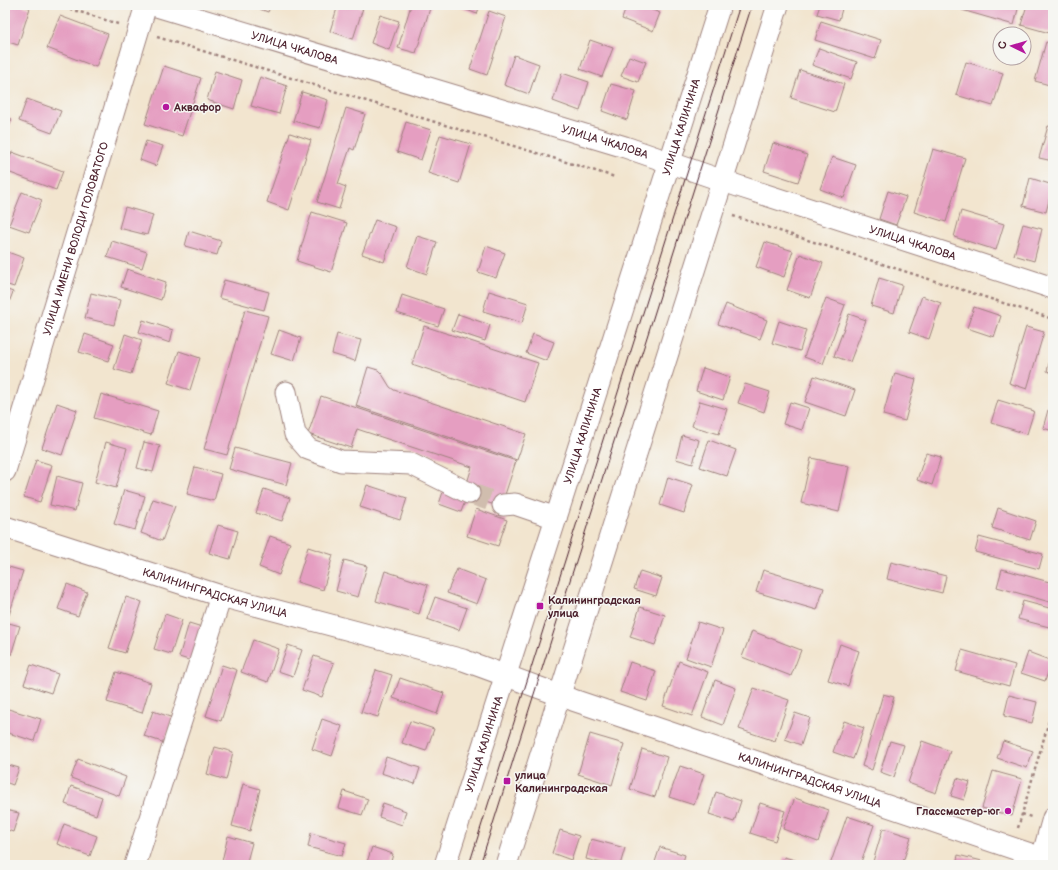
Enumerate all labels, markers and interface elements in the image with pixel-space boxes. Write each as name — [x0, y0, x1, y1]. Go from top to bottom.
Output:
north arrow — [992, 26, 1032, 66]
street label: УЛИЦА ЧКАЛОВА — [250, 28, 340, 67]
text: С — [996, 40, 1009, 50]
street label: УЛИЦА КАЛИНИНА — [660, 77, 703, 177]
place label: Аквафор — [173, 101, 222, 114]
marker: Аквафор — [161, 102, 171, 112]
street label: УЛИЦА ЧКАЛОВА — [560, 122, 650, 161]
street label: УЛИЦА ИМЕНИ ВОЛОДИ ГОЛОВАТОГО — [40, 140, 111, 337]
street label: УЛИЦА ЧКАЛОВА — [868, 222, 958, 263]
street label: УЛИЦА КАЛИНИНА — [561, 385, 604, 485]
street label: КАЛИНИНГРАДСКАЯ УЛИЦА — [141, 565, 289, 620]
place label: Калининградская улица — [548, 594, 641, 620]
marker: Калининградская улица — [535, 601, 545, 611]
street label: УЛИЦА КАЛИНИНА — [462, 694, 505, 794]
street label: КАЛИНИНГРАДСКАЯ УЛИЦА — [737, 750, 883, 810]
place label: улица Калининградская — [515, 769, 608, 795]
marker: улица Калининградская — [502, 776, 512, 786]
place label: Глассмастер-юг — [916, 805, 1001, 818]
marker: Глассмастер-юг — [1003, 806, 1013, 816]

